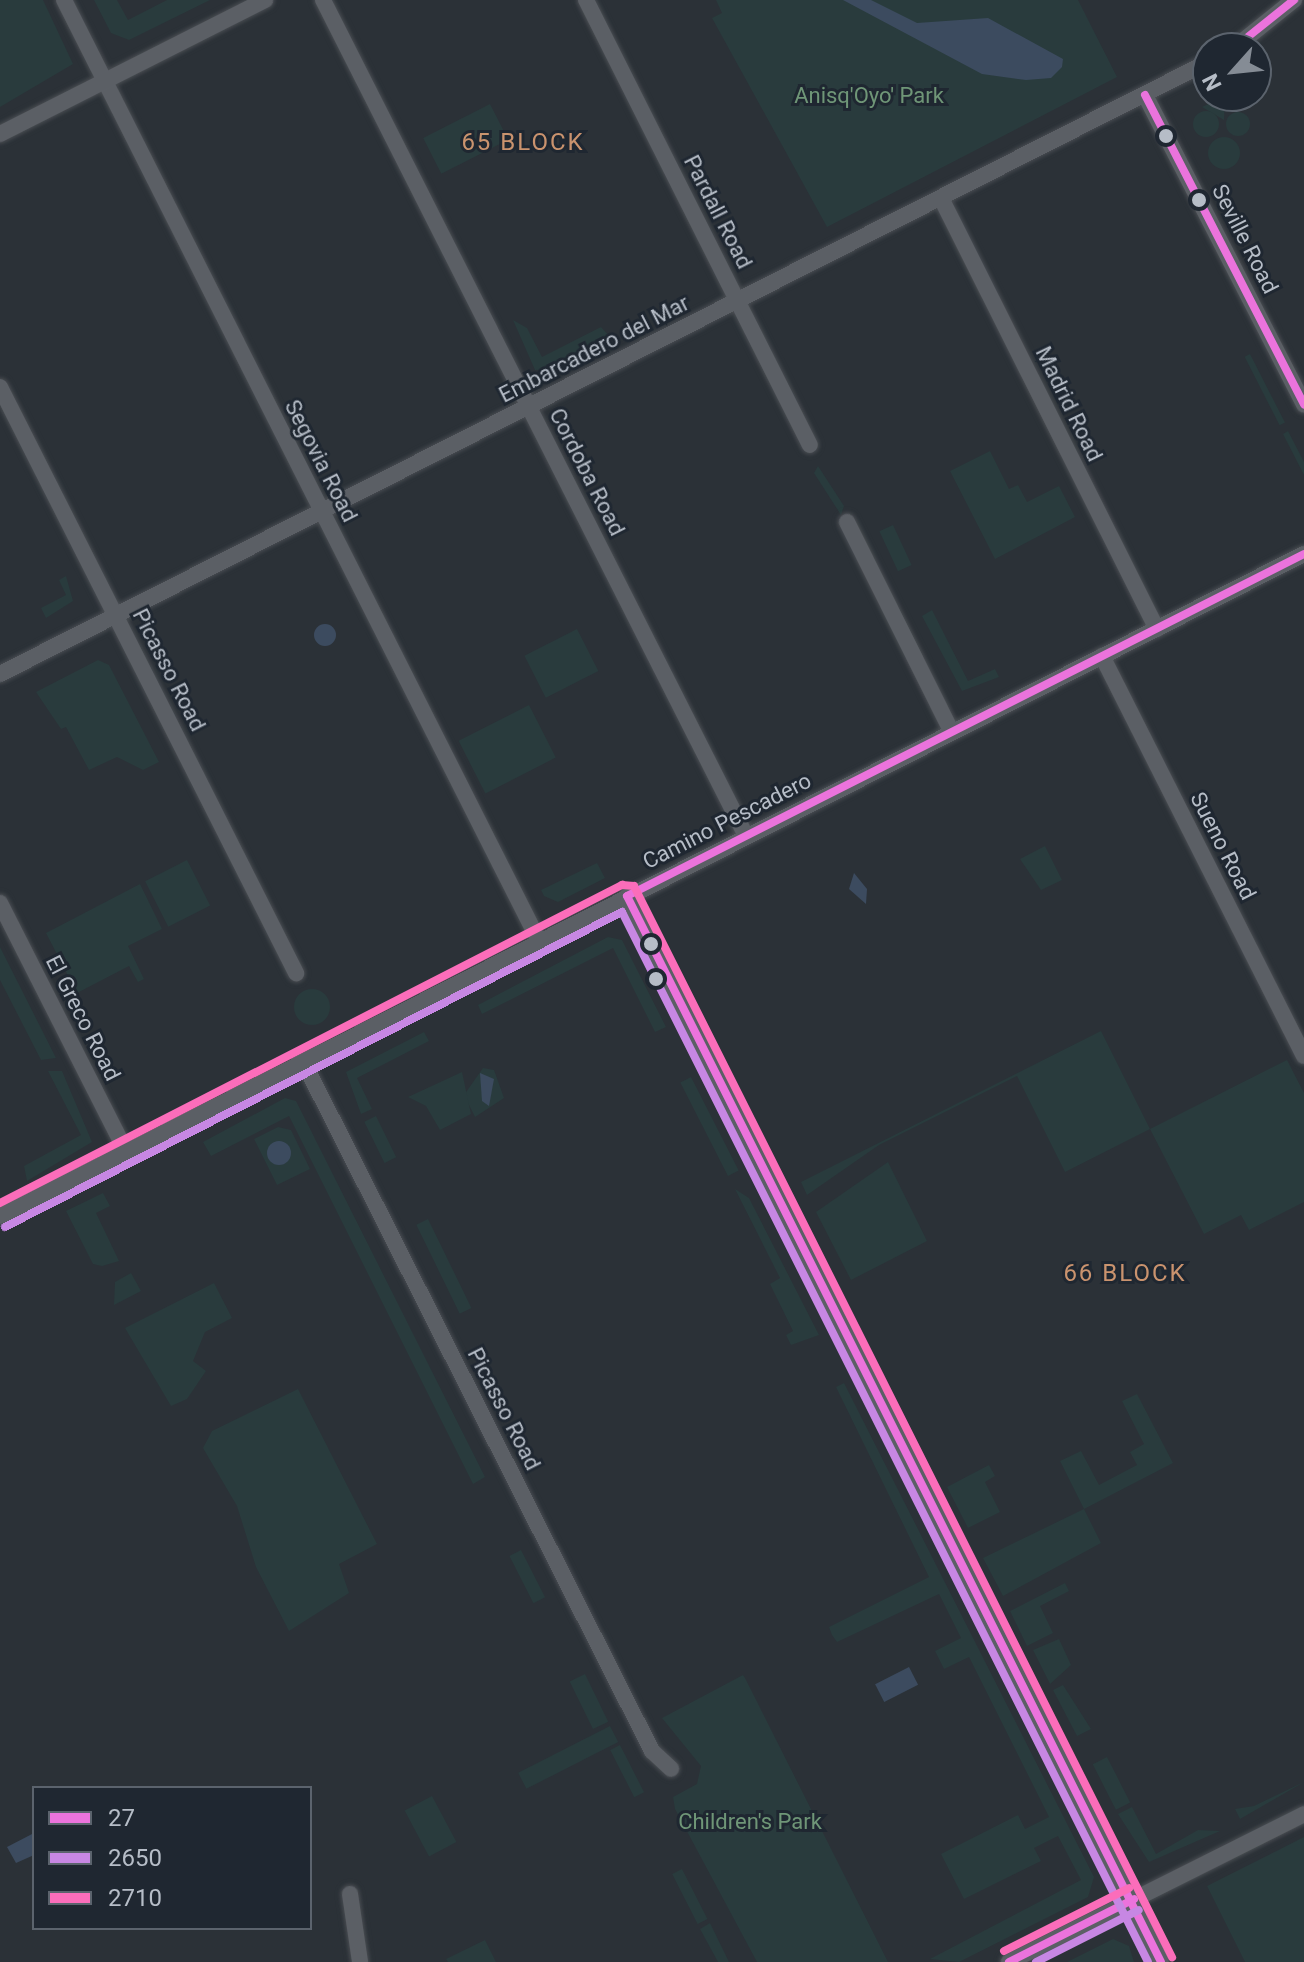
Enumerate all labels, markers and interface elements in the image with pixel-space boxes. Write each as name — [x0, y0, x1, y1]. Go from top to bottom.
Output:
north arrow — [1192, 32, 1272, 112]
text: N — [1197, 70, 1227, 95]
park label: Anisq'Oyo' Park — [794, 83, 944, 109]
unlabelled marker — [1158, 128, 1174, 144]
district label: 65 BLOCK — [461, 129, 585, 157]
street label: Pardall Road — [678, 151, 758, 273]
street label: Seville Road — [1206, 180, 1284, 298]
unlabelled marker — [1191, 192, 1207, 208]
street label: Embarcadero del Mar — [495, 290, 693, 408]
street label: Madrid Road — [1030, 342, 1108, 466]
street label: Segovia Road — [279, 396, 363, 526]
street label: Cordoba Road — [544, 404, 630, 540]
street label: Picasso Road — [127, 604, 211, 736]
street label: Camino Pescadero — [639, 767, 815, 875]
street label: Sueno Road — [1185, 788, 1261, 904]
unlabelled marker — [643, 936, 659, 952]
street label: El Greco Road — [40, 951, 126, 1085]
unlabelled marker — [648, 971, 664, 987]
district label: 66 BLOCK — [1063, 1260, 1187, 1288]
street label: Picasso Road — [462, 1343, 546, 1475]
legend — [32, 1786, 312, 1930]
text: 27 — [108, 1804, 135, 1832]
park label: Children's Park — [678, 1809, 822, 1835]
text: 2650 — [108, 1844, 162, 1872]
text: 2710 — [108, 1884, 162, 1912]

